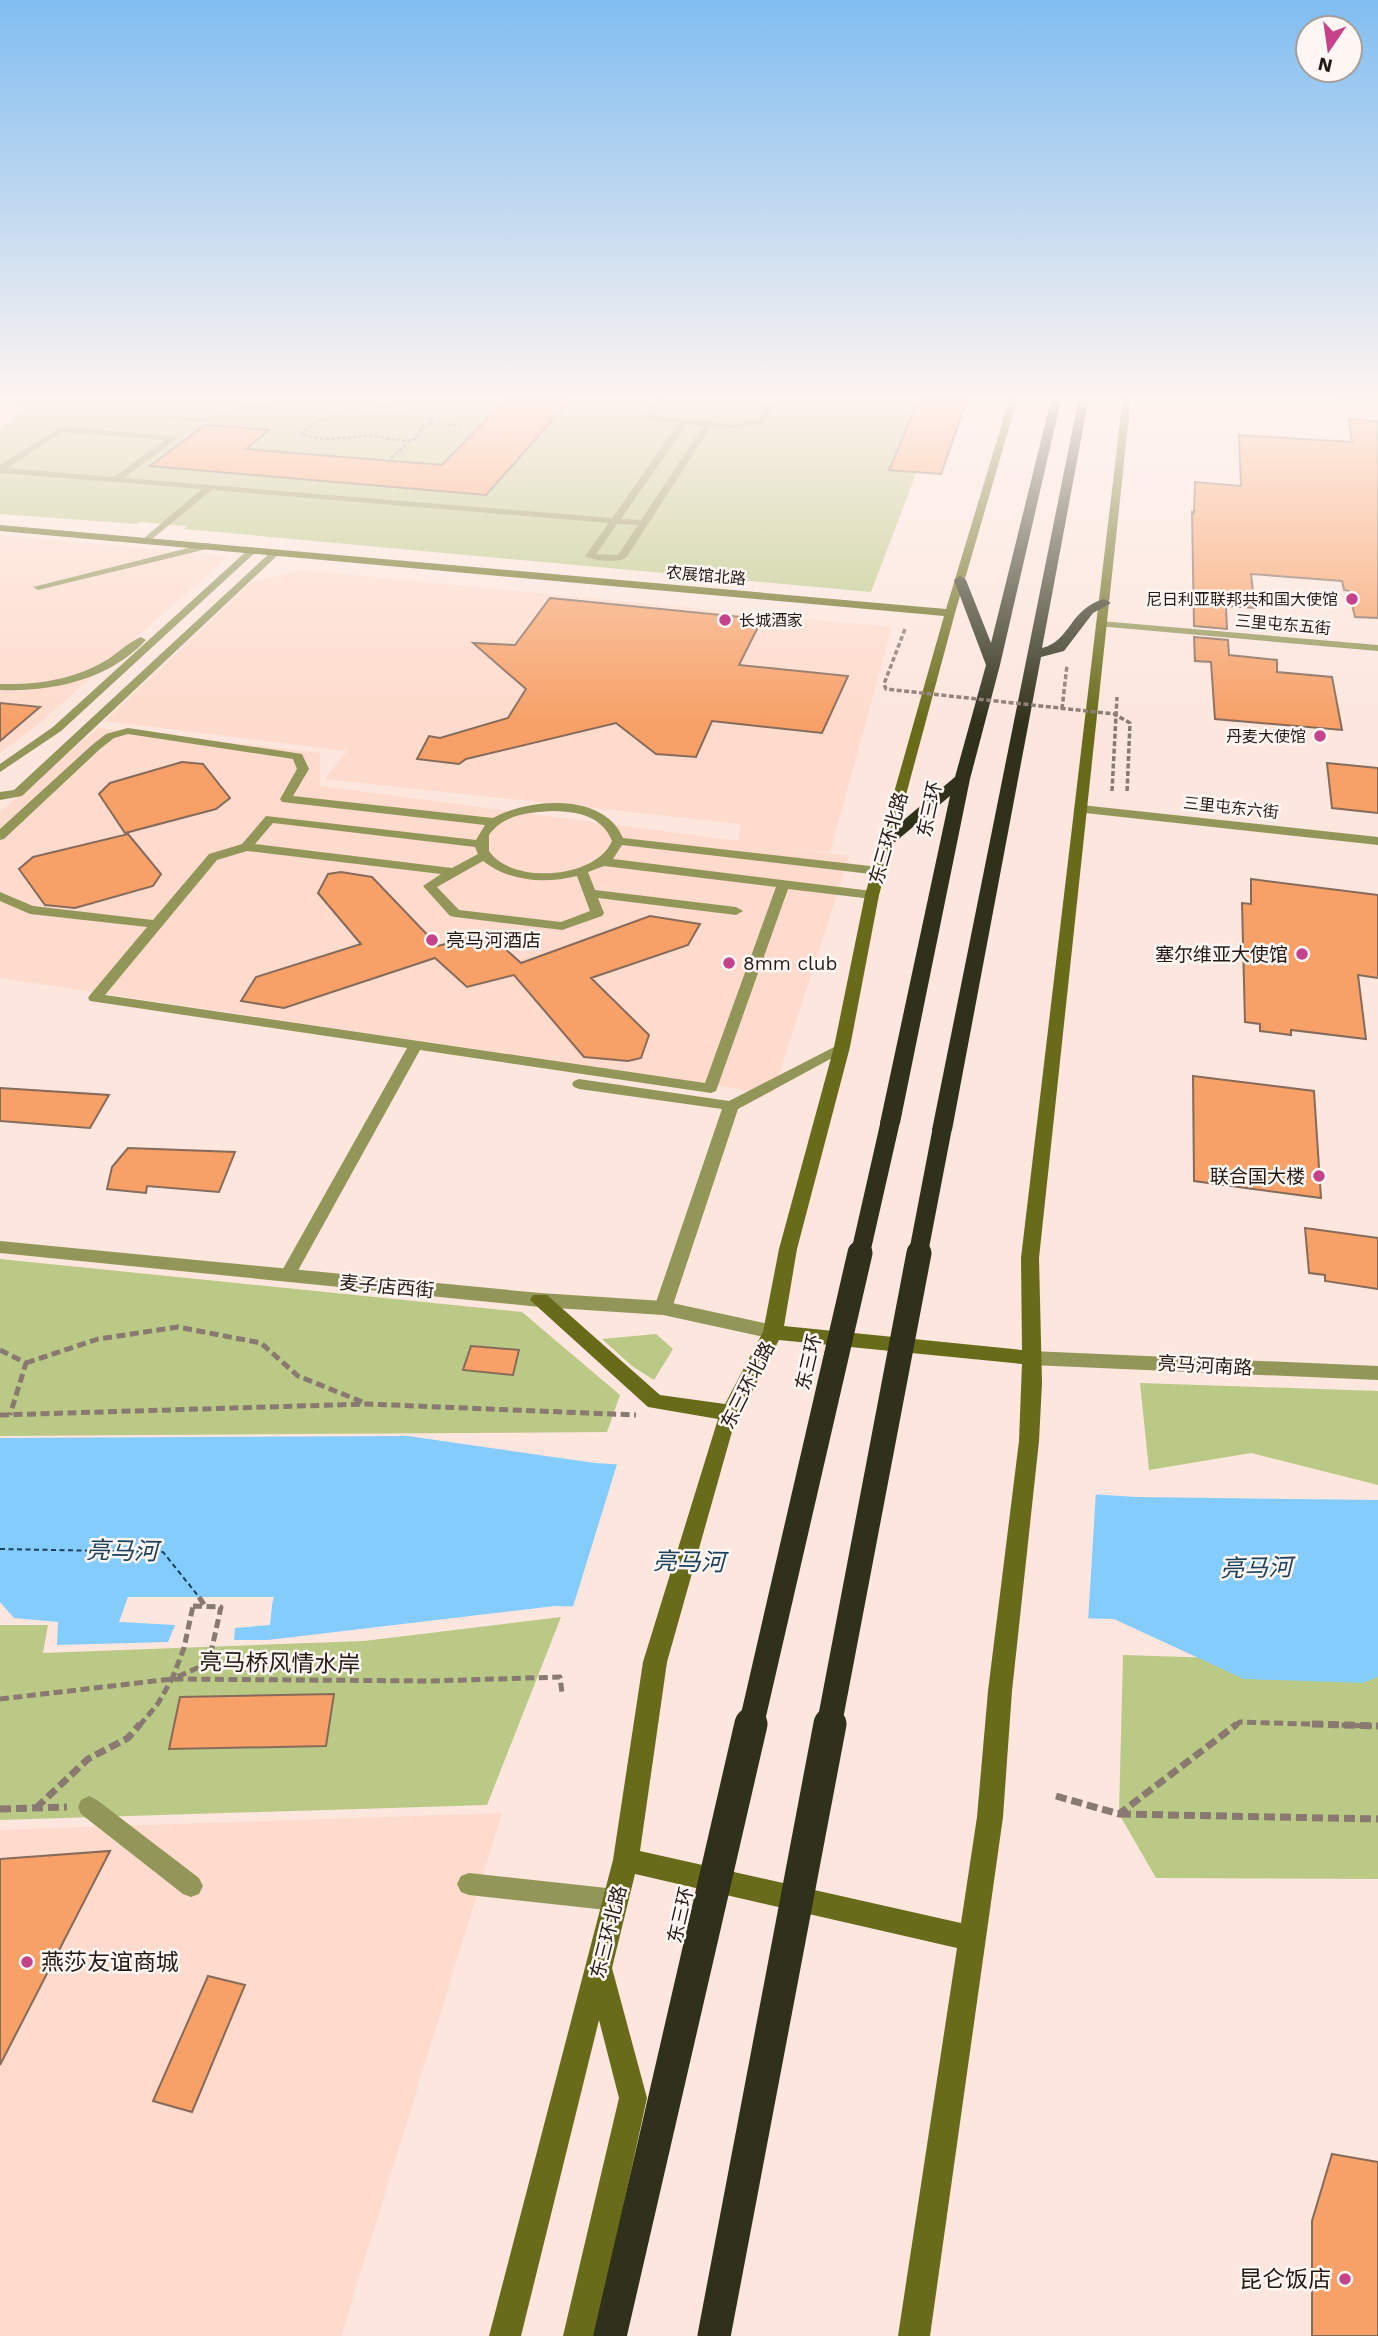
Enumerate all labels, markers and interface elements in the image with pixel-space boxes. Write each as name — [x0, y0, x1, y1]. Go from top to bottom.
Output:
north arrow — [1294, 14, 1364, 84]
text: N — [1316, 52, 1335, 78]
street label: 农展馆北路 — [665, 563, 747, 588]
place label: 尼日利亚联邦共和国大使馆 — [1146, 590, 1338, 609]
marker: 尼日利亚联邦共和国大使馆 — [1344, 591, 1360, 607]
place label: 长城酒家 — [739, 611, 803, 630]
street label: 三里屯东五街 — [1234, 611, 1332, 638]
marker: 长城酒家 — [717, 612, 733, 628]
place label: 丹麦大使馆 — [1226, 727, 1306, 746]
marker: 丹麦大使馆 — [1312, 728, 1328, 744]
street label: 东三环 — [912, 779, 947, 839]
street label: 东三环北路 — [864, 789, 913, 887]
street label: 三里屯东六街 — [1182, 793, 1280, 822]
place label: 亮马河酒店 — [446, 929, 541, 952]
marker: 亮马河酒店 — [424, 932, 440, 948]
place label: 塞尔维亚大使馆 — [1155, 943, 1288, 966]
marker: 塞尔维亚大使馆 — [1294, 946, 1310, 962]
place label: 8mm club — [743, 952, 838, 975]
marker: 8mm club — [721, 955, 737, 971]
place label: 联合国大楼 — [1210, 1165, 1305, 1188]
marker: 联合国大楼 — [1311, 1168, 1327, 1184]
street label: 麦子店西街 — [339, 1271, 435, 1302]
street label: 东三环 — [791, 1332, 826, 1392]
street label: 东三环北路 — [716, 1338, 779, 1433]
street label: 亮马河南路 — [1157, 1352, 1253, 1379]
water label: 亮马河 — [86, 1536, 162, 1566]
water label: 亮马河 — [653, 1547, 729, 1577]
water label: 亮马河 — [1220, 1553, 1296, 1583]
street label: 亮马桥风情水岸 — [199, 1649, 361, 1678]
street label: 东三环北路 — [586, 1883, 631, 1981]
street label: 东三环 — [663, 1885, 698, 1945]
place label: 燕莎友谊商城 — [41, 1949, 179, 1976]
marker: 燕莎友谊商城 — [19, 1954, 35, 1970]
place label: 昆仑饭店 — [1239, 2266, 1331, 2293]
marker: 昆仑饭店 — [1337, 2271, 1353, 2287]

